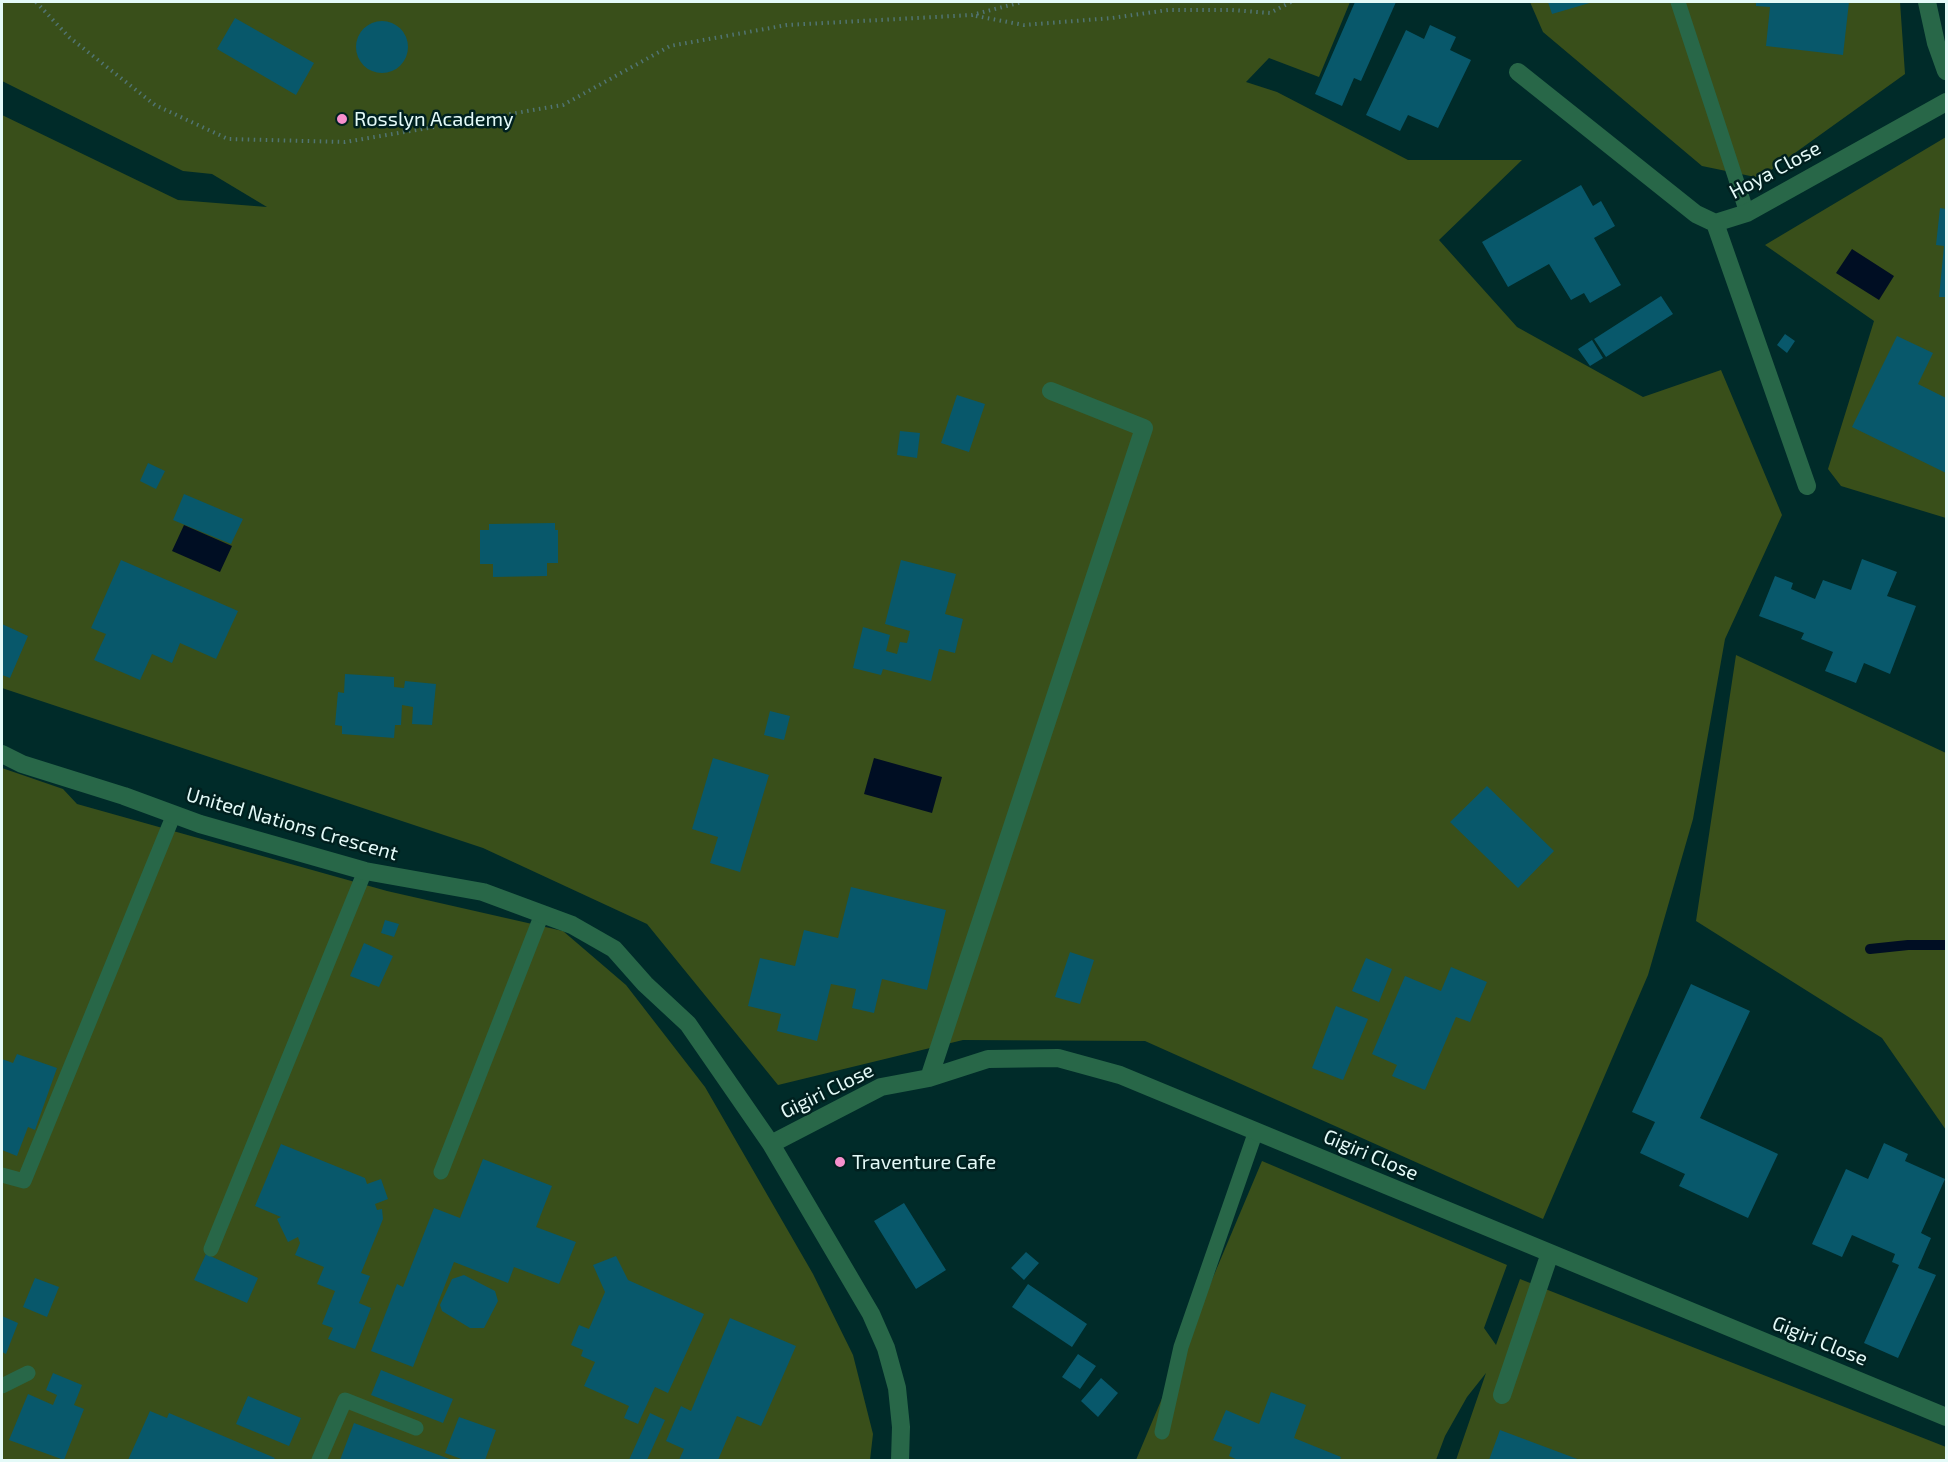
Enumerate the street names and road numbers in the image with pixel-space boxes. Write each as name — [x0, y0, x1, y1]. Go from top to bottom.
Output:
street label: Hoya Close — [1725, 136, 1825, 204]
street label: United Nations Crescent — [183, 782, 401, 866]
street label: Gigiri Close — [776, 1058, 878, 1124]
street label: Gigiri Close — [1320, 1124, 1422, 1186]
street label: Gigiri Close — [1769, 1311, 1871, 1371]

